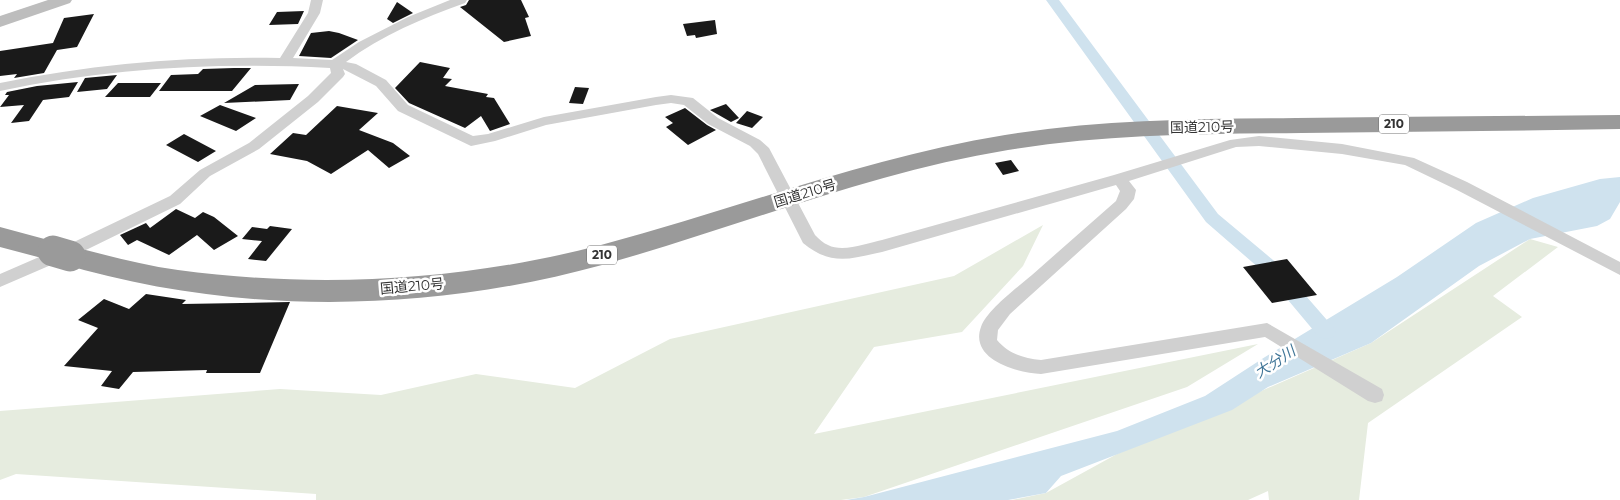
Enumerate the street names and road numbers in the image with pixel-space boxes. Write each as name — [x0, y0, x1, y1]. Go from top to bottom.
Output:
road number: 210 — [1379, 115, 1409, 134]
street label: 国道210号 — [1170, 117, 1234, 137]
street label: 国道210号 — [772, 175, 838, 211]
road number: 210 — [587, 246, 617, 264]
street label: 国道210号 — [379, 274, 445, 298]

